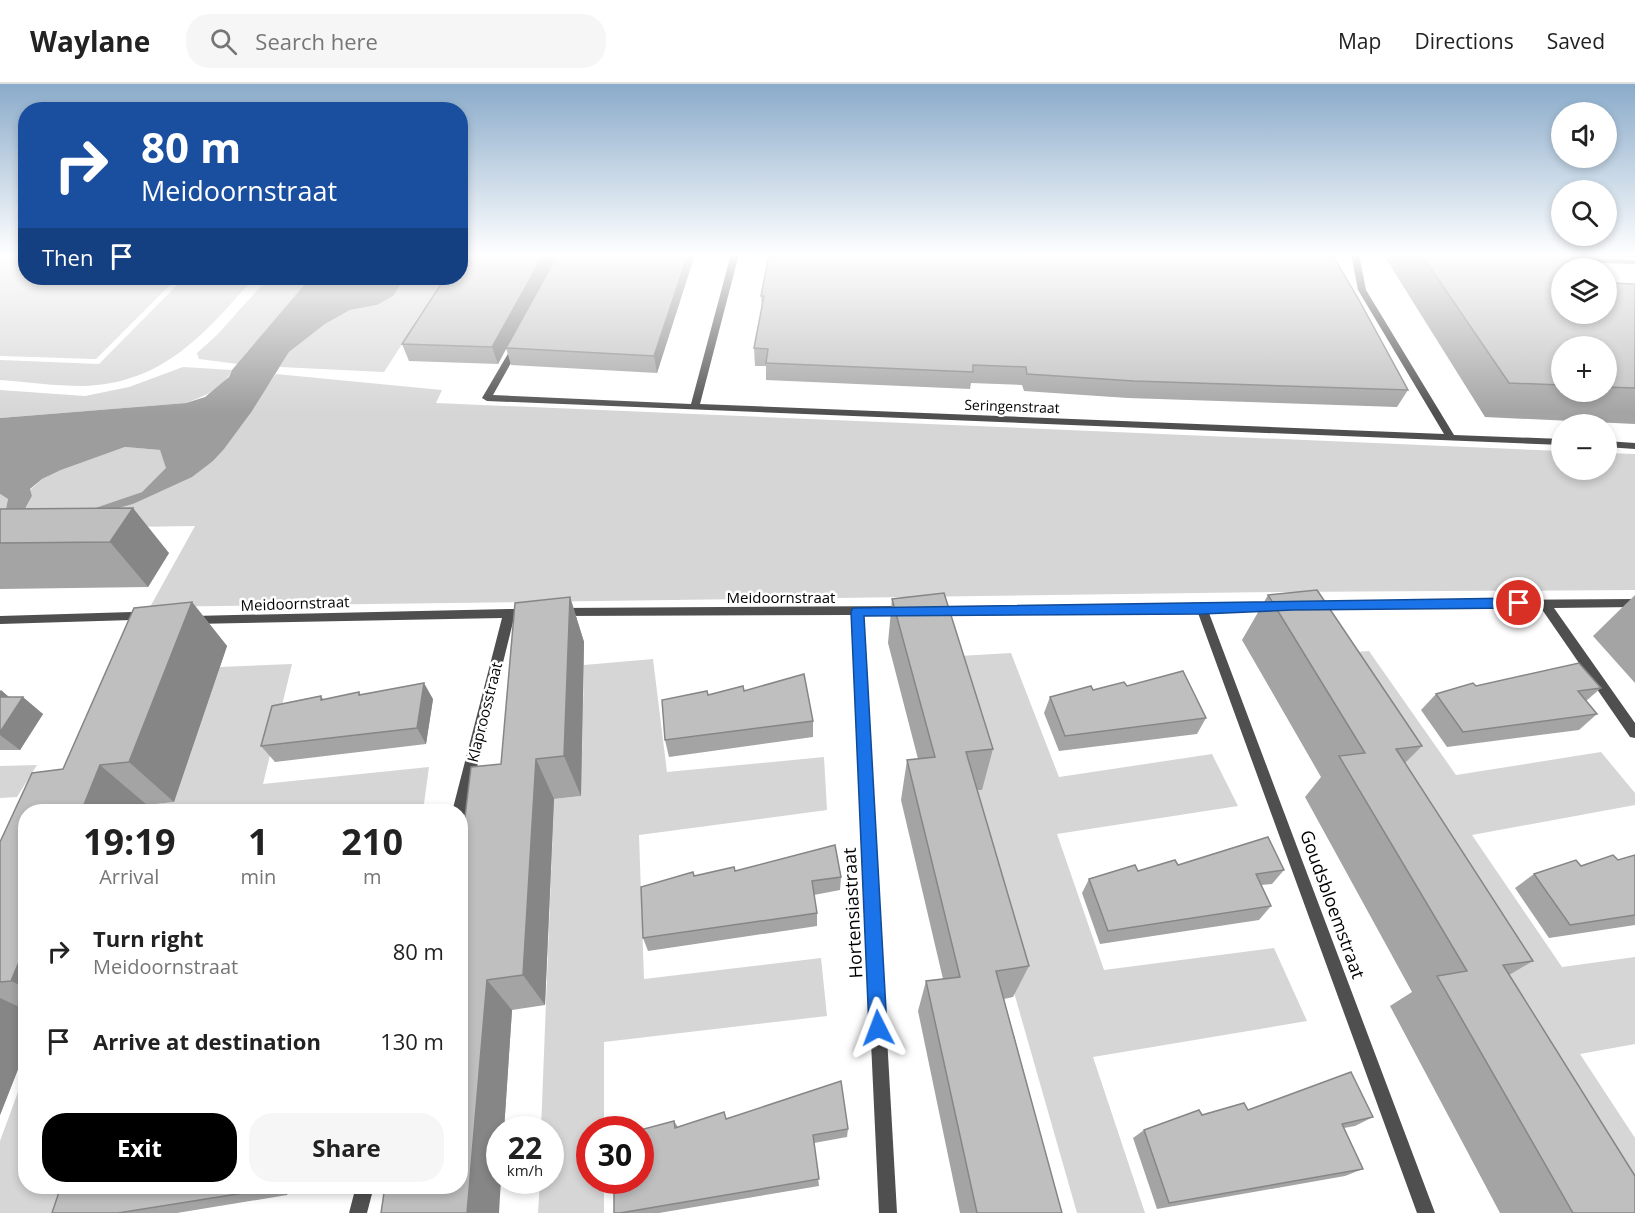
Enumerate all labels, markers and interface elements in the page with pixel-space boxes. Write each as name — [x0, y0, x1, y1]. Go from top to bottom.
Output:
search box — [186, 14, 606, 68]
text: Waylane — [30, 22, 150, 60]
icon: search — [207, 25, 240, 58]
text: Search here — [255, 26, 378, 56]
text: Map — [1338, 27, 1381, 55]
text: Directions — [1414, 27, 1514, 55]
text: Saved — [1547, 27, 1605, 55]
map controls — [1551, 102, 1617, 480]
button: sound — [1551, 102, 1617, 168]
text: 80 m — [141, 118, 241, 175]
icon: right — [42, 126, 120, 204]
text: Meidoornstraat — [141, 172, 337, 209]
button: search — [1551, 180, 1617, 246]
icon: arrive — [105, 240, 138, 273]
text: Then — [42, 242, 93, 272]
button: layers — [1551, 258, 1617, 324]
button: + — [1551, 336, 1617, 402]
street label: Seringenstraat — [964, 395, 1060, 417]
button: − — [1551, 414, 1617, 480]
pin — [1493, 577, 1544, 628]
icon: arrive — [1502, 586, 1535, 619]
street label: Meidoornstraat — [727, 587, 835, 607]
street label: Meidoornstraat — [240, 591, 350, 615]
street label: Klaproosstraat — [462, 660, 506, 764]
text: 19:19 — [83, 817, 176, 866]
text: 1 — [248, 817, 269, 866]
text: 210 — [341, 817, 403, 866]
street label: Goudsbloemstraat — [1295, 826, 1371, 982]
street label: Hortensiastraat — [837, 847, 867, 979]
text: Arrival — [99, 863, 159, 890]
text: min — [240, 863, 276, 890]
text: m — [363, 863, 381, 890]
text: Turn right — [93, 923, 204, 953]
icon: right — [42, 935, 75, 968]
text: 80 m — [393, 936, 444, 966]
text: Meidoornstraat — [93, 953, 238, 980]
position arrow — [846, 996, 910, 1060]
icon: arrive — [42, 1025, 75, 1058]
text: Arrive at destination — [93, 1026, 321, 1056]
text: 130 m — [380, 1026, 444, 1056]
button: Exit — [42, 1113, 237, 1182]
button: Share — [249, 1113, 444, 1182]
speed limit sign: 30 — [576, 1116, 654, 1194]
text: 22 — [508, 1127, 542, 1168]
text: km/h — [507, 1160, 543, 1180]

